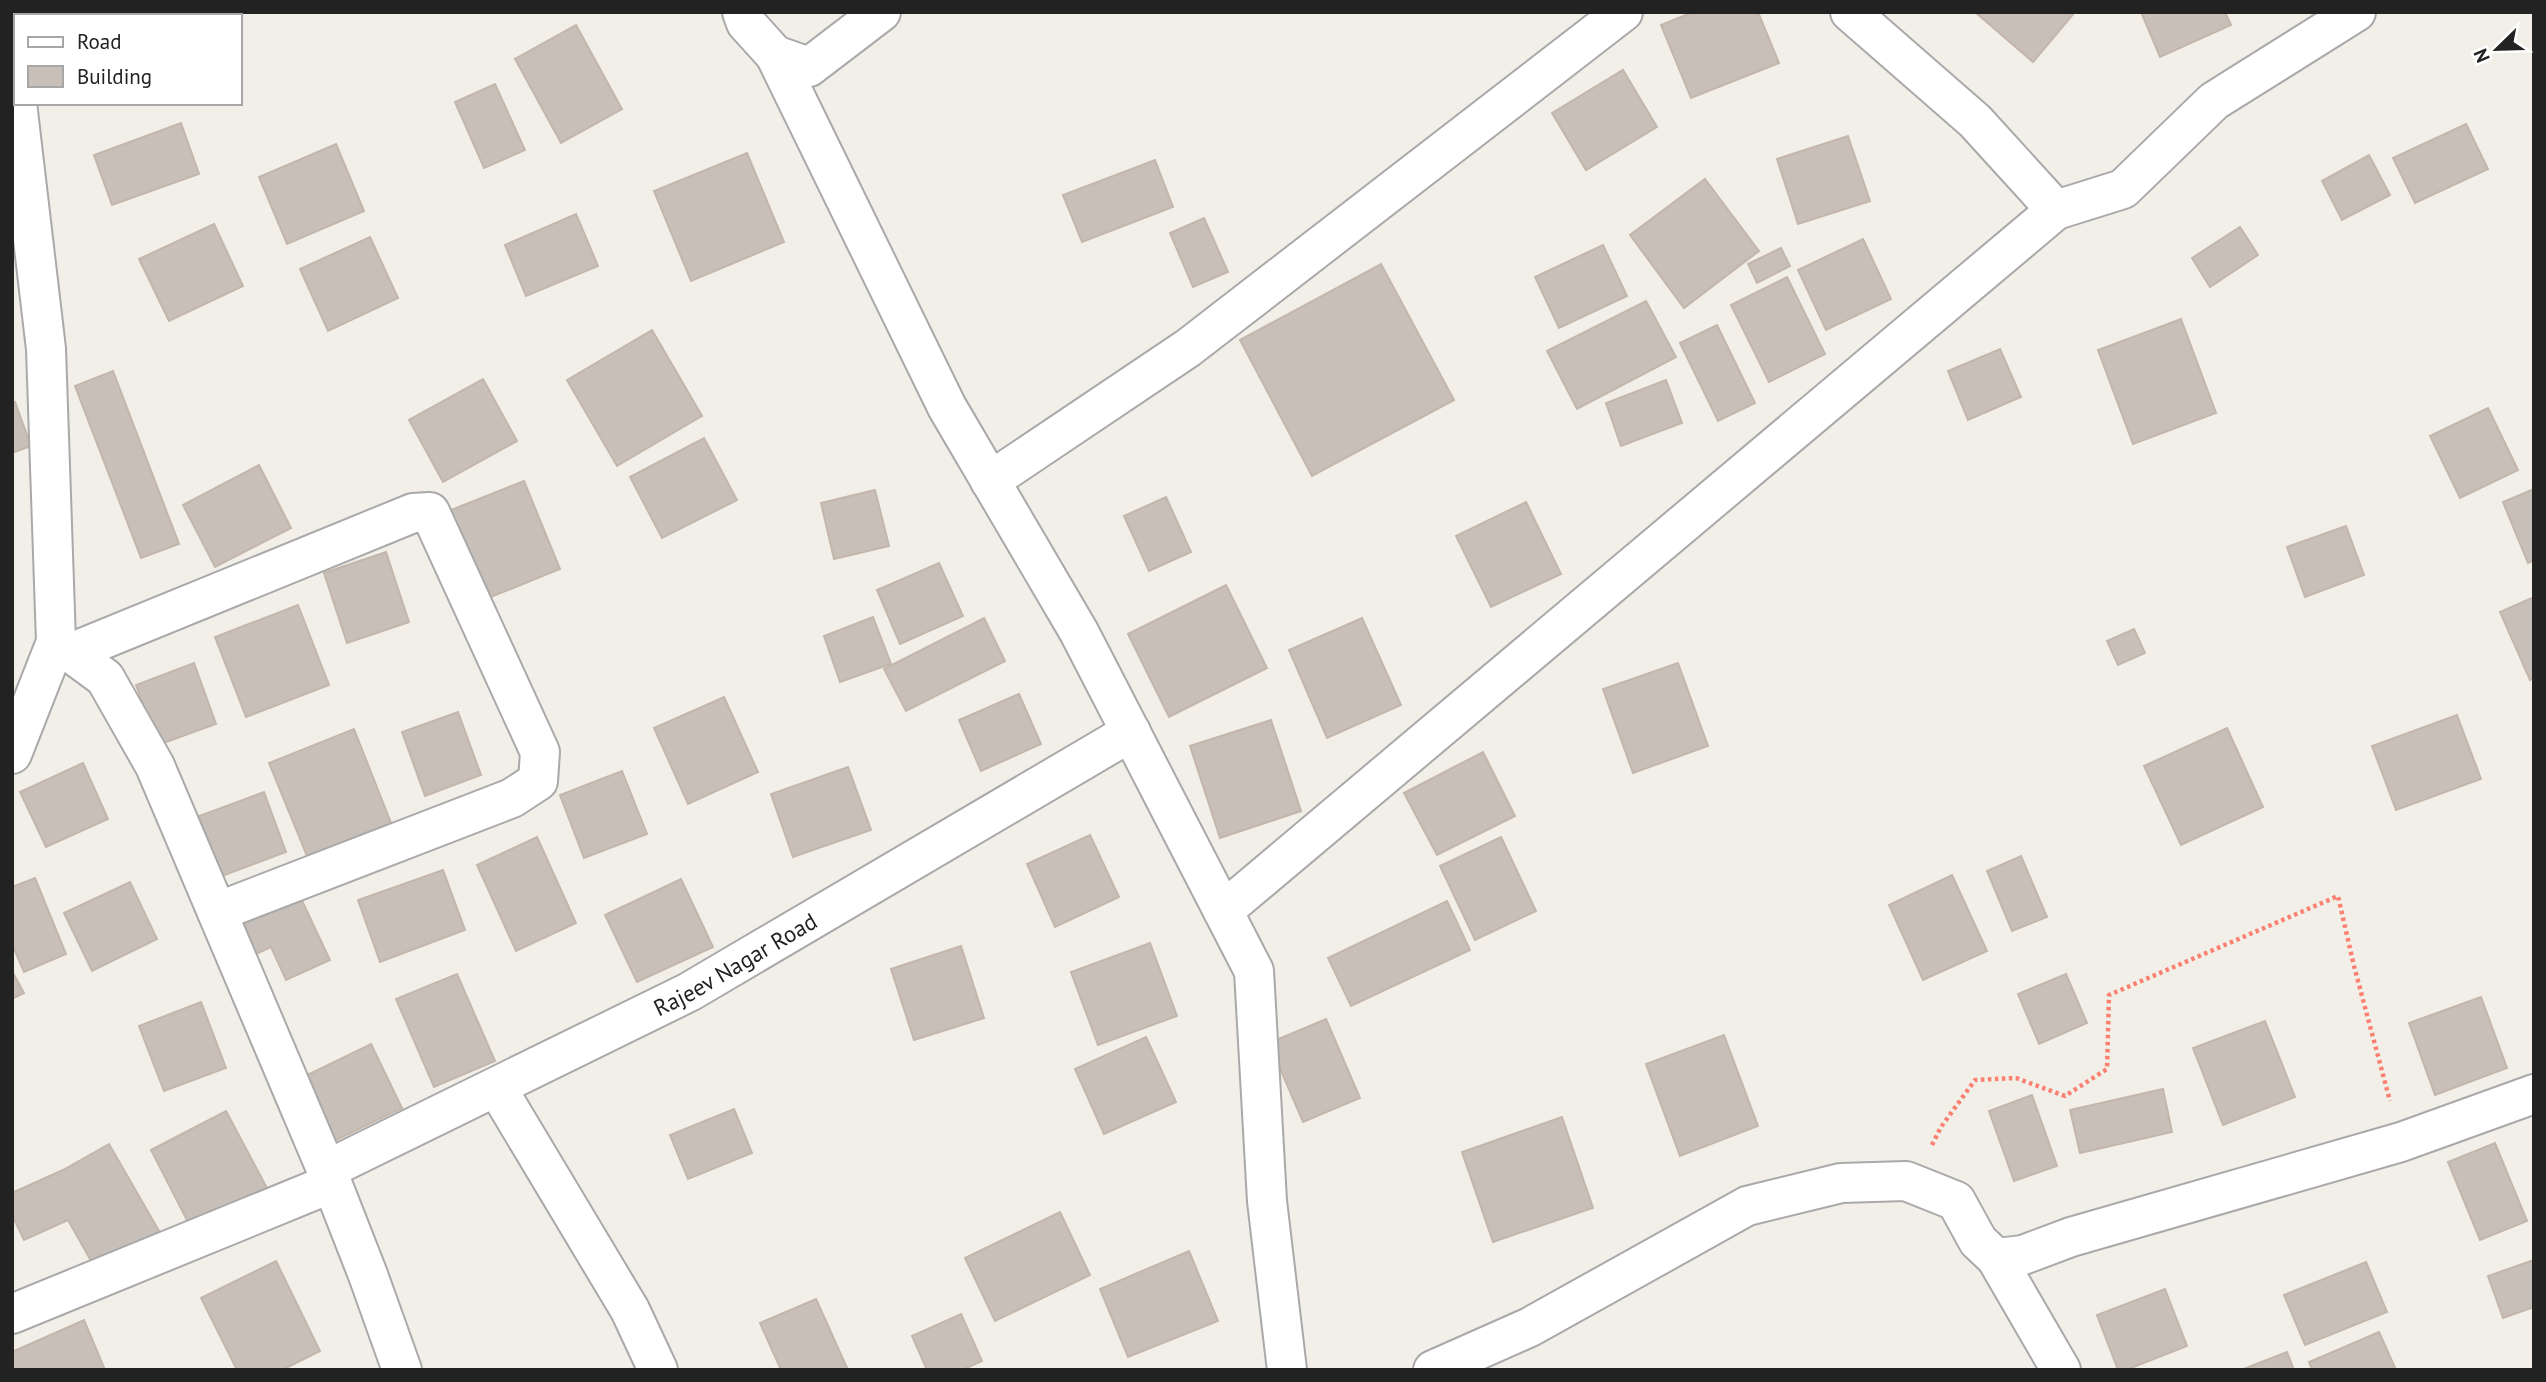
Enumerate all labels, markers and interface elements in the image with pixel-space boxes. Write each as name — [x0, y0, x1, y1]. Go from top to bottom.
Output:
legend — [14, 14, 242, 105]
north arrow — [2462, 14, 2532, 84]
text: Road — [77, 28, 121, 55]
text: N — [2468, 45, 2495, 66]
text: Building — [77, 63, 152, 90]
street label: Rajeev Nagar Road — [648, 906, 822, 1022]

